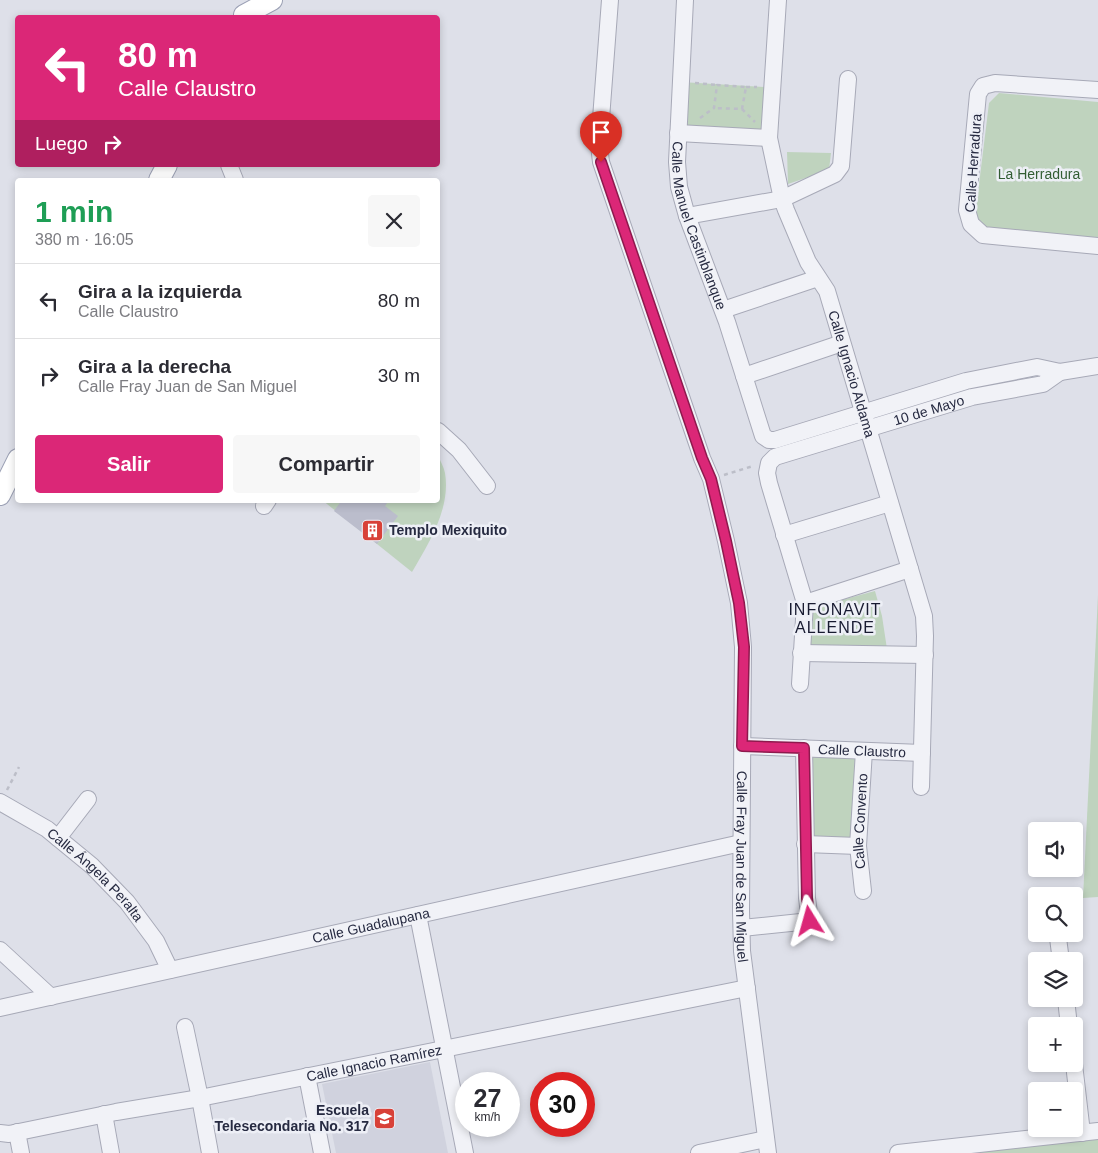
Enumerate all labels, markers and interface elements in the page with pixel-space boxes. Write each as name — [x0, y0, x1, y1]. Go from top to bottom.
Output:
icon: left — [35, 35, 100, 100]
text: 80 m — [118, 35, 198, 74]
text: Calle Claustro — [118, 76, 256, 101]
pin — [580, 111, 622, 162]
street label: Calle Herradura — [962, 113, 984, 213]
icon: arrive — [587, 118, 615, 146]
icon: right — [98, 130, 126, 158]
text: Luego — [35, 133, 88, 154]
street label: Calle Manuel Castinblanque — [669, 141, 730, 312]
park label: La Herradura — [998, 166, 1080, 182]
text: 1 min — [35, 195, 113, 228]
button: close — [368, 195, 420, 247]
text: 380 m · 16:05 — [35, 231, 134, 248]
text: Gira a la izquierda — [78, 281, 242, 302]
icon: left — [35, 287, 63, 315]
text: 80 m — [378, 290, 420, 311]
text: Calle Claustro — [78, 303, 178, 320]
street label: Calle Ignacio Aldama — [825, 308, 878, 439]
text: Gira a la derecha — [78, 356, 231, 377]
icon: right — [35, 362, 63, 390]
text: 30 m — [378, 365, 420, 386]
text: Calle Fray Juan de San Miguel — [78, 378, 297, 395]
street label: 10 de Mayo — [891, 392, 966, 429]
button: Salir — [35, 435, 223, 493]
button: Compartir — [233, 435, 420, 493]
building icon: Templo Mexiquito — [361, 518, 385, 542]
place label: Templo Mexiquito — [389, 522, 507, 538]
district label: INFONAVIT ALLENDE — [788, 601, 882, 636]
street label: Calle Claustro — [818, 741, 906, 760]
street label: Calle Fray Juan de San Miguel — [733, 771, 751, 963]
street label: Calle Convento — [850, 773, 871, 870]
map controls — [1028, 822, 1083, 1137]
button: sound — [1028, 822, 1083, 877]
street label: Calle Ángela Peralta — [44, 825, 147, 925]
button: search — [1028, 887, 1083, 942]
position arrow — [783, 894, 835, 946]
street label: Calle Guadalupana — [311, 905, 431, 946]
button: layers — [1028, 952, 1083, 1007]
button: + — [1028, 1017, 1083, 1072]
street label: Calle Ignacio Ramírez — [305, 1042, 443, 1084]
speed limit sign: 30 — [530, 1072, 595, 1137]
button: − — [1028, 1082, 1083, 1137]
text: 27 — [474, 1084, 501, 1112]
place label: Escuela Telesecondaria No. 317 — [214, 1102, 369, 1134]
school or university icon: Escuela Telesecondaria No. 317 — [373, 1106, 397, 1130]
text: km/h — [474, 1110, 501, 1124]

